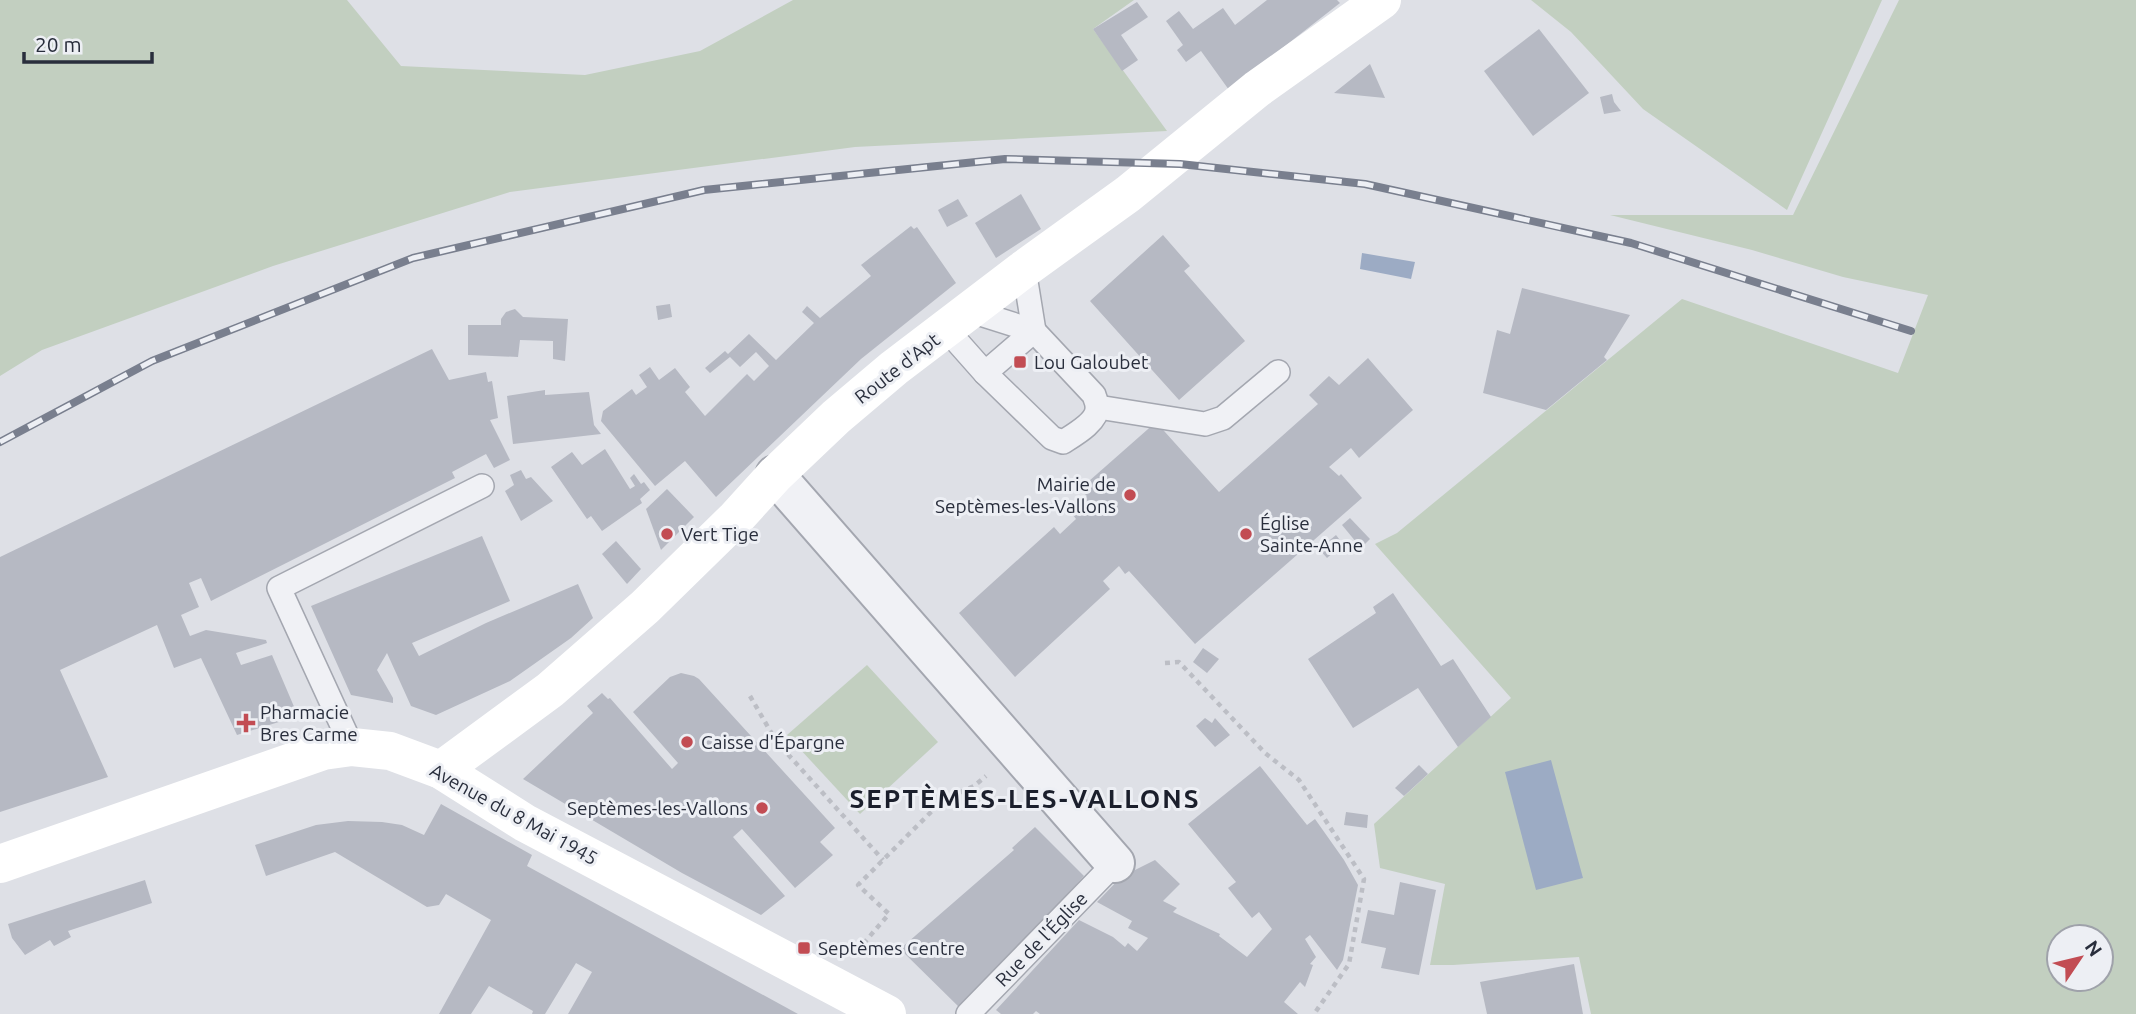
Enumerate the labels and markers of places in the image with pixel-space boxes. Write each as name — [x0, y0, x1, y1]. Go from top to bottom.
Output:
place label: Lou Galoubet — [1034, 351, 1149, 373]
marker: Lou Galoubet — [1012, 354, 1028, 370]
place label: Mairie de Septèmes-les-Vallons — [935, 473, 1116, 517]
marker: Mairie de Septèmes-les-Vallons — [1122, 487, 1138, 503]
place label: Église Sainte-Anne — [1260, 512, 1363, 556]
place label: Vert Tige — [681, 523, 759, 545]
marker: Vert Tige — [659, 526, 675, 542]
marker: Église Sainte-Anne — [1238, 526, 1254, 542]
place label: Pharmacie Bres Carme — [260, 701, 358, 745]
marker: Pharmacie Bres Carme — [238, 715, 254, 731]
place label: Caisse d'Épargne — [701, 731, 845, 753]
marker: Caisse d'Épargne — [679, 734, 695, 750]
place label: Septèmes-les-Vallons — [567, 797, 748, 819]
marker: Septèmes-les-Vallons — [754, 800, 770, 816]
place label: Septèmes Centre — [818, 937, 965, 959]
marker: Septèmes Centre — [796, 940, 812, 956]

